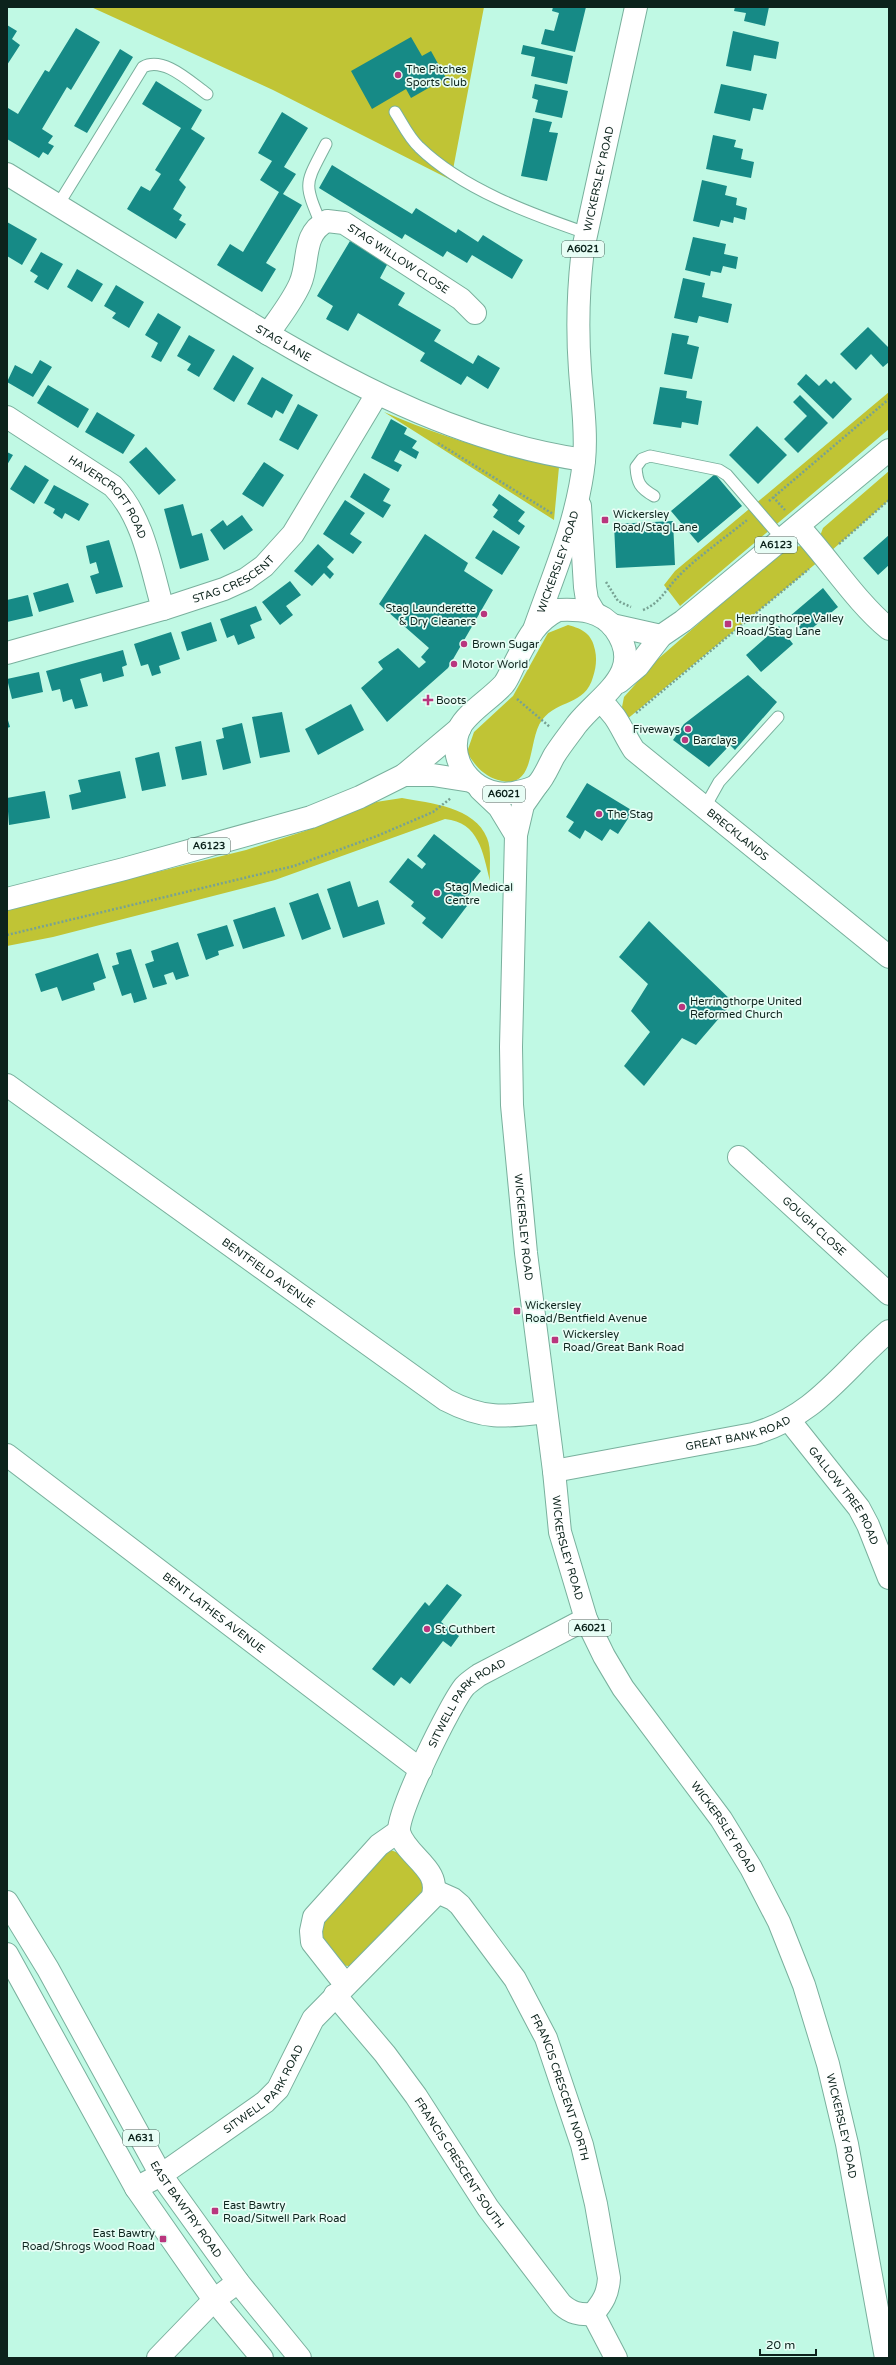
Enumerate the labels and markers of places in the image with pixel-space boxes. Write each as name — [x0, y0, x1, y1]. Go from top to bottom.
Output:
place label: The Pitches Sports Club — [406, 63, 467, 89]
marker: The Pitches Sports Club — [393, 70, 403, 80]
place label: Wickersley Road/Stag Lane — [613, 508, 698, 534]
marker: Wickersley Road/Stag Lane — [600, 515, 610, 525]
place label: Stag Launderette & Dry Cleaners — [385, 602, 476, 628]
marker: Stag Launderette & Dry Cleaners — [479, 609, 489, 619]
place label: Herringthorpe Valley Road/Stag Lane — [736, 612, 844, 638]
marker: Herringthorpe Valley Road/Stag Lane — [723, 619, 733, 629]
place label: Brown Sugar — [472, 638, 540, 651]
marker: Brown Sugar — [459, 639, 469, 649]
place label: Motor World — [462, 658, 528, 671]
marker: Motor World — [449, 659, 459, 669]
place label: Boots — [436, 694, 466, 707]
marker: Boots — [423, 695, 433, 705]
place label: Fiveways — [633, 723, 680, 736]
marker: Fiveways — [683, 724, 693, 734]
place label: Barclays — [693, 734, 737, 747]
marker: Barclays — [680, 735, 690, 745]
place label: The Stag — [607, 808, 653, 821]
marker: The Stag — [594, 809, 604, 819]
place label: Stag Medical Centre — [445, 881, 513, 907]
marker: Stag Medical Centre — [432, 888, 442, 898]
place label: Herringthorpe United Reformed Church — [690, 995, 802, 1021]
marker: Herringthorpe United Reformed Church — [677, 1002, 687, 1012]
place label: Wickersley Road/Bentfield Avenue — [525, 1299, 647, 1325]
marker: Wickersley Road/Bentfield Avenue — [512, 1306, 522, 1316]
place label: Wickersley Road/Great Bank Road — [563, 1328, 684, 1354]
marker: Wickersley Road/Great Bank Road — [550, 1335, 560, 1345]
place label: St Cuthbert — [435, 1623, 495, 1636]
marker: St Cuthbert — [422, 1624, 432, 1634]
place label: East Bawtry Road/Sitwell Park Road — [223, 2199, 346, 2225]
marker: East Bawtry Road/Sitwell Park Road — [210, 2206, 220, 2216]
place label: East Bawtry Road/Shrogs Wood Road — [22, 2227, 155, 2253]
marker: East Bawtry Road/Shrogs Wood Road — [158, 2234, 168, 2244]

